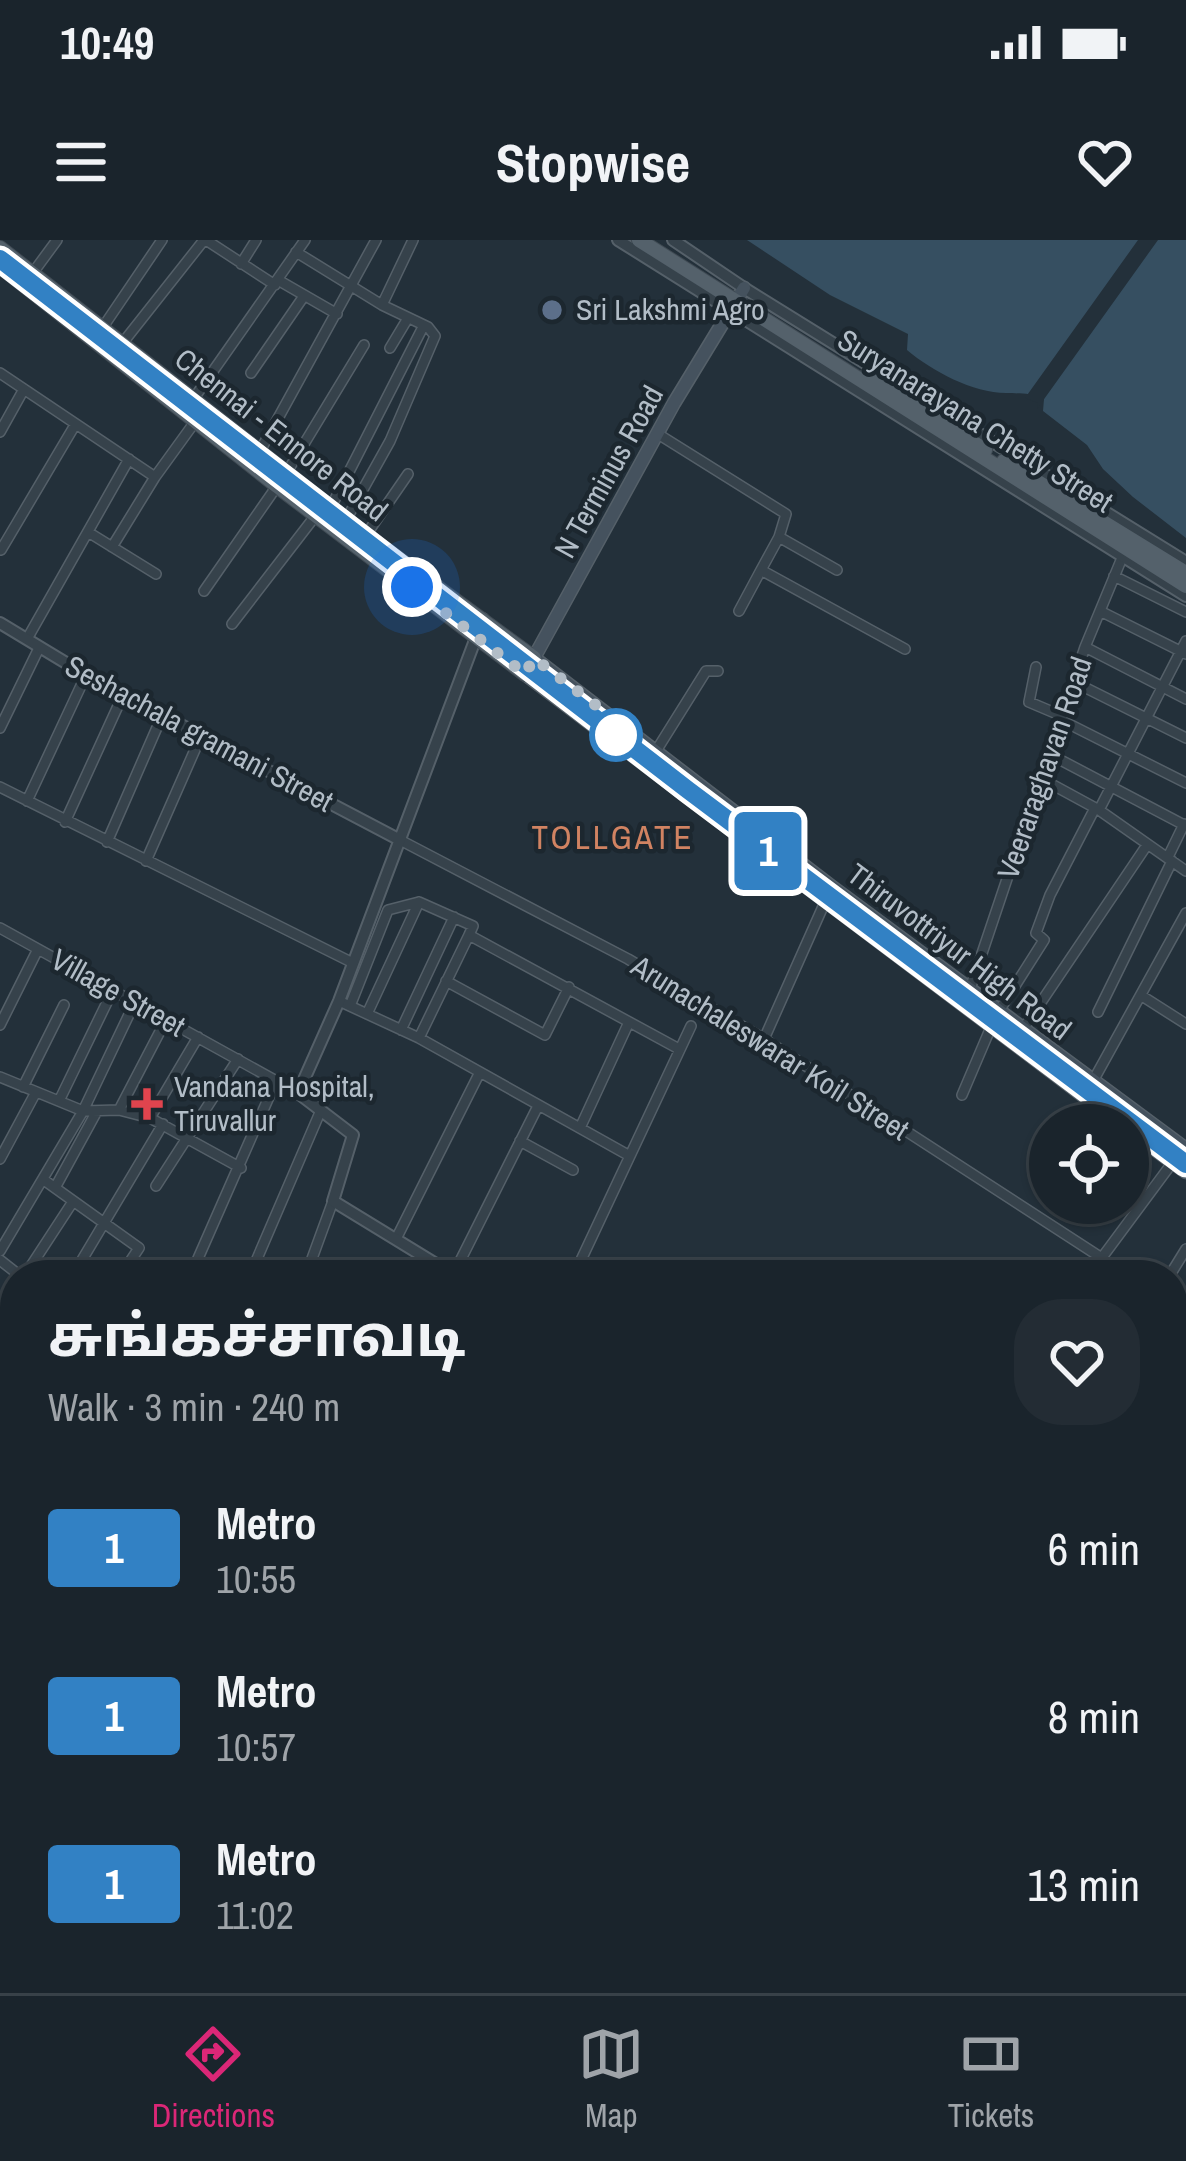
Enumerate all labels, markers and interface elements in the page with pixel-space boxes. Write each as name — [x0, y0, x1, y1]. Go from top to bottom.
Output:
text: 10:49 — [60, 12, 154, 73]
text: Stopwise — [496, 126, 690, 199]
icon: menu — [48, 129, 114, 195]
icon: heart — [1072, 129, 1138, 195]
place label: Sri Lakshmi Agro — [576, 289, 765, 329]
marker: Sri Lakshmi Agro — [539, 297, 565, 323]
street label: Suryanarayana Chetty Street — [830, 319, 1121, 521]
street label: Chennai - Ennore Road — [167, 338, 396, 530]
street label: N Terminus Road — [544, 378, 672, 565]
your location — [382, 557, 442, 617]
street label: Seshachala gramani Street — [58, 645, 341, 821]
street label: Veeraraghavan Road — [987, 651, 1101, 884]
unlabelled marker — [591, 710, 641, 760]
line badge: 1 — [729, 812, 807, 890]
district label: TOLLGATE — [532, 815, 694, 859]
text: 1 — [758, 823, 778, 879]
street label: Thiruvottriyur High Road — [839, 854, 1080, 1049]
street label: Village Street — [44, 939, 193, 1045]
street label: Arunachaleswarar Koil Street — [623, 945, 917, 1149]
place label: Vandana Hospital, Tiruvallur — [174, 1066, 375, 1140]
marker: Vandana Hospital, Tiruvallur — [131, 1088, 163, 1120]
map controls — [1029, 1104, 1149, 1224]
button: locate — [1029, 1104, 1149, 1224]
text: சுங்கச்சாவடி — [48, 1297, 466, 1374]
button: heart — [1014, 1299, 1140, 1425]
text: Walk · 3 min · 240 m — [48, 1381, 340, 1433]
text: Metro — [216, 1492, 316, 1553]
text: 6 min — [1048, 1518, 1140, 1579]
text: 1 — [104, 1520, 124, 1576]
text: 10:55 — [216, 1553, 296, 1605]
text: Metro — [216, 1660, 316, 1721]
text: 8 min — [1048, 1686, 1140, 1747]
text: 1 — [104, 1688, 124, 1744]
text: 10:57 — [216, 1721, 296, 1773]
text: Metro — [216, 1828, 316, 1889]
text: 13 min — [1027, 1854, 1140, 1915]
text: 1 — [104, 1856, 124, 1912]
text: 11:02 — [216, 1889, 294, 1941]
tab: Directions — [152, 2021, 275, 2137]
tab: Map — [578, 2021, 644, 2137]
tab: Tickets — [948, 2021, 1034, 2137]

